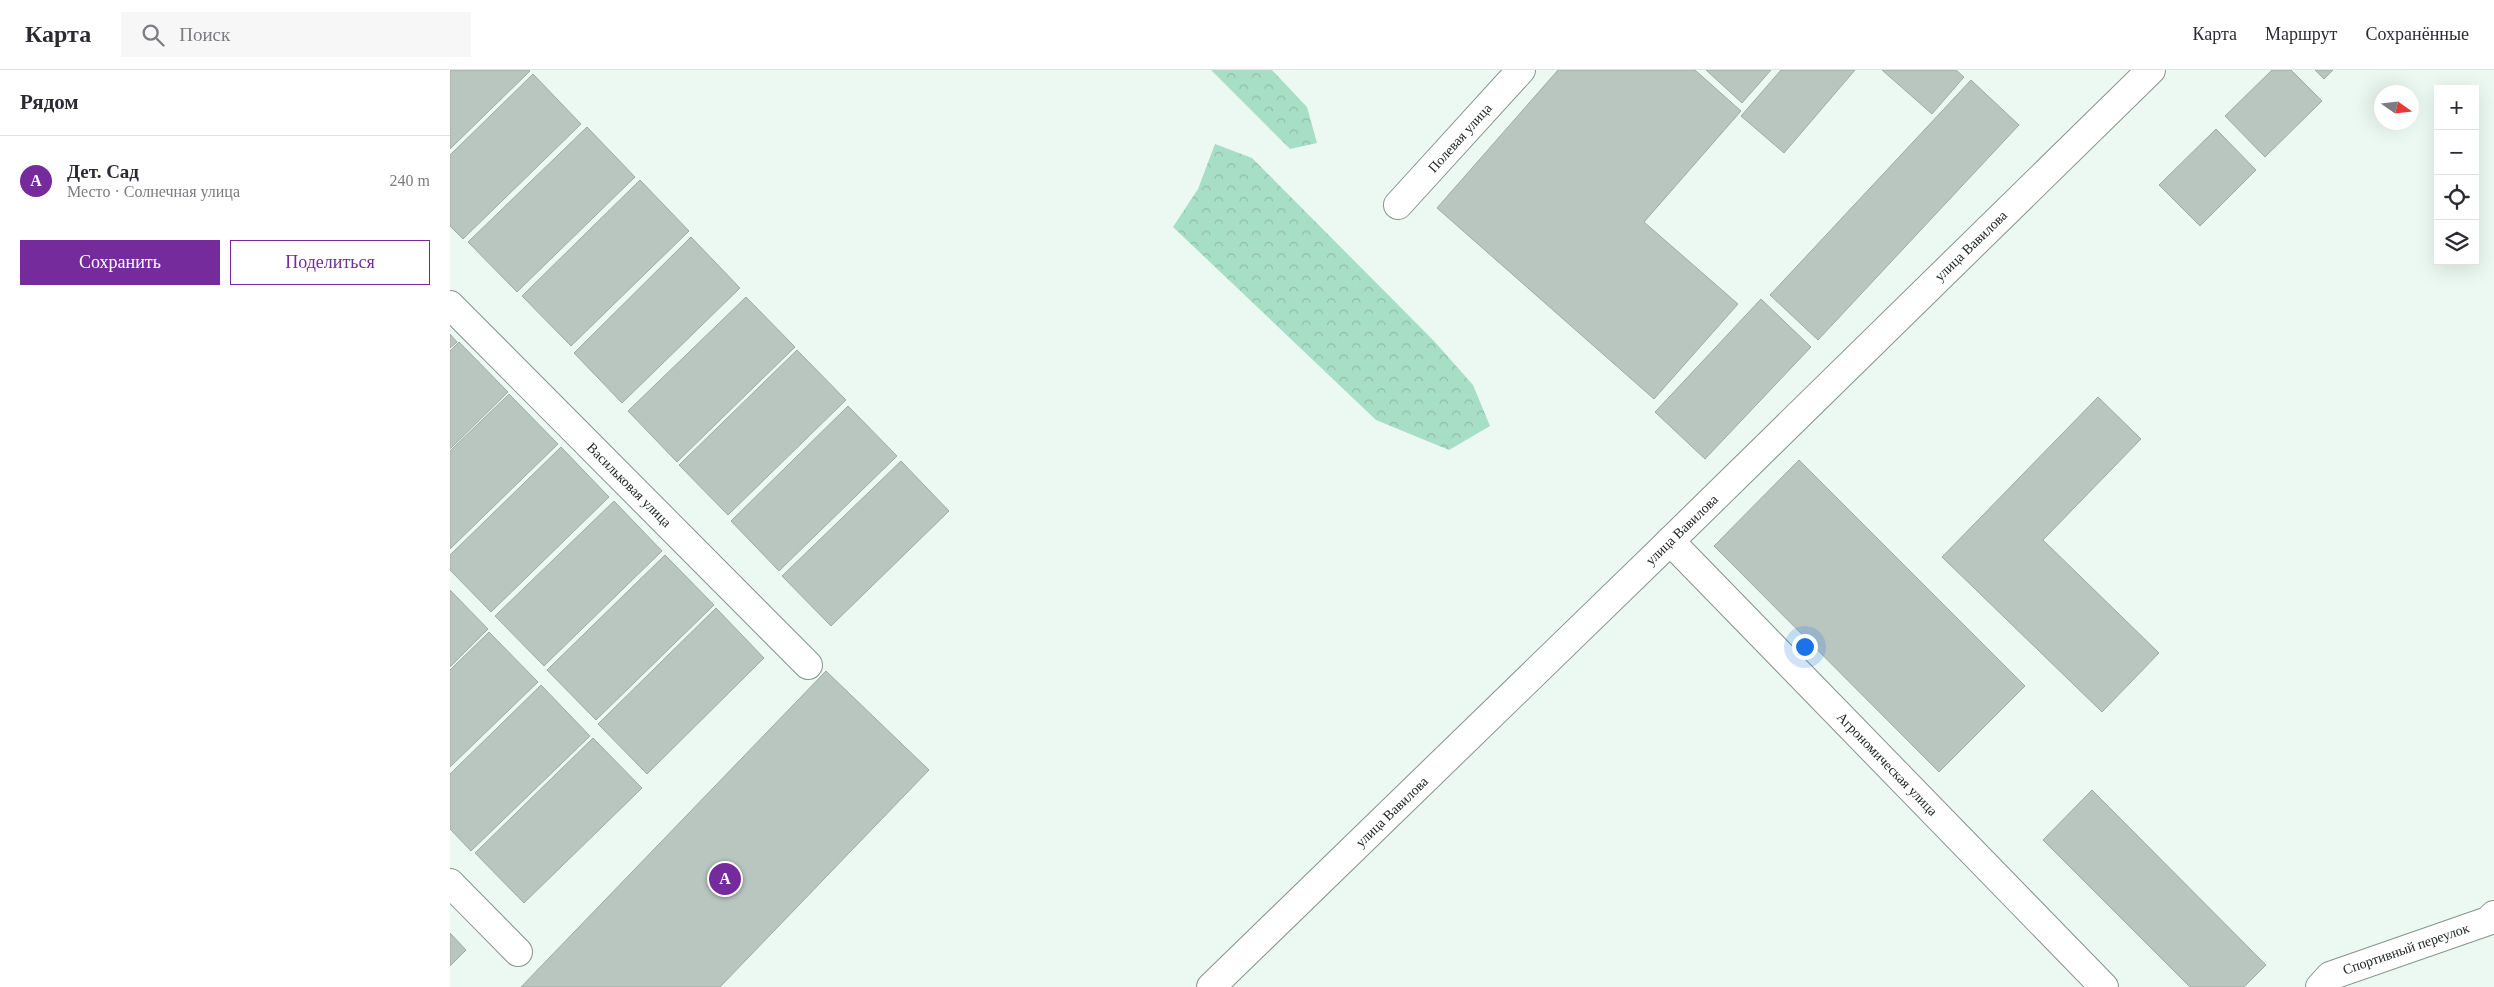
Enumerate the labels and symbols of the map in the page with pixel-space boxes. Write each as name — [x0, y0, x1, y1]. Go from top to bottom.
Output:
north arrow — [2374, 85, 2419, 130]
street label: Полевая улица — [1425, 100, 1495, 175]
street label: улица Вавилова — [1932, 207, 2011, 284]
street label: Васильковая улица — [584, 440, 675, 531]
street label: улица Вавилова — [1643, 491, 1722, 568]
your location — [1792, 634, 1818, 660]
street label: Агрономическая улица — [1834, 709, 1941, 819]
street label: улица Вавилова — [1353, 773, 1432, 850]
pin: A — [709, 860, 741, 898]
street label: Спортивный переулок — [2341, 920, 2471, 978]

